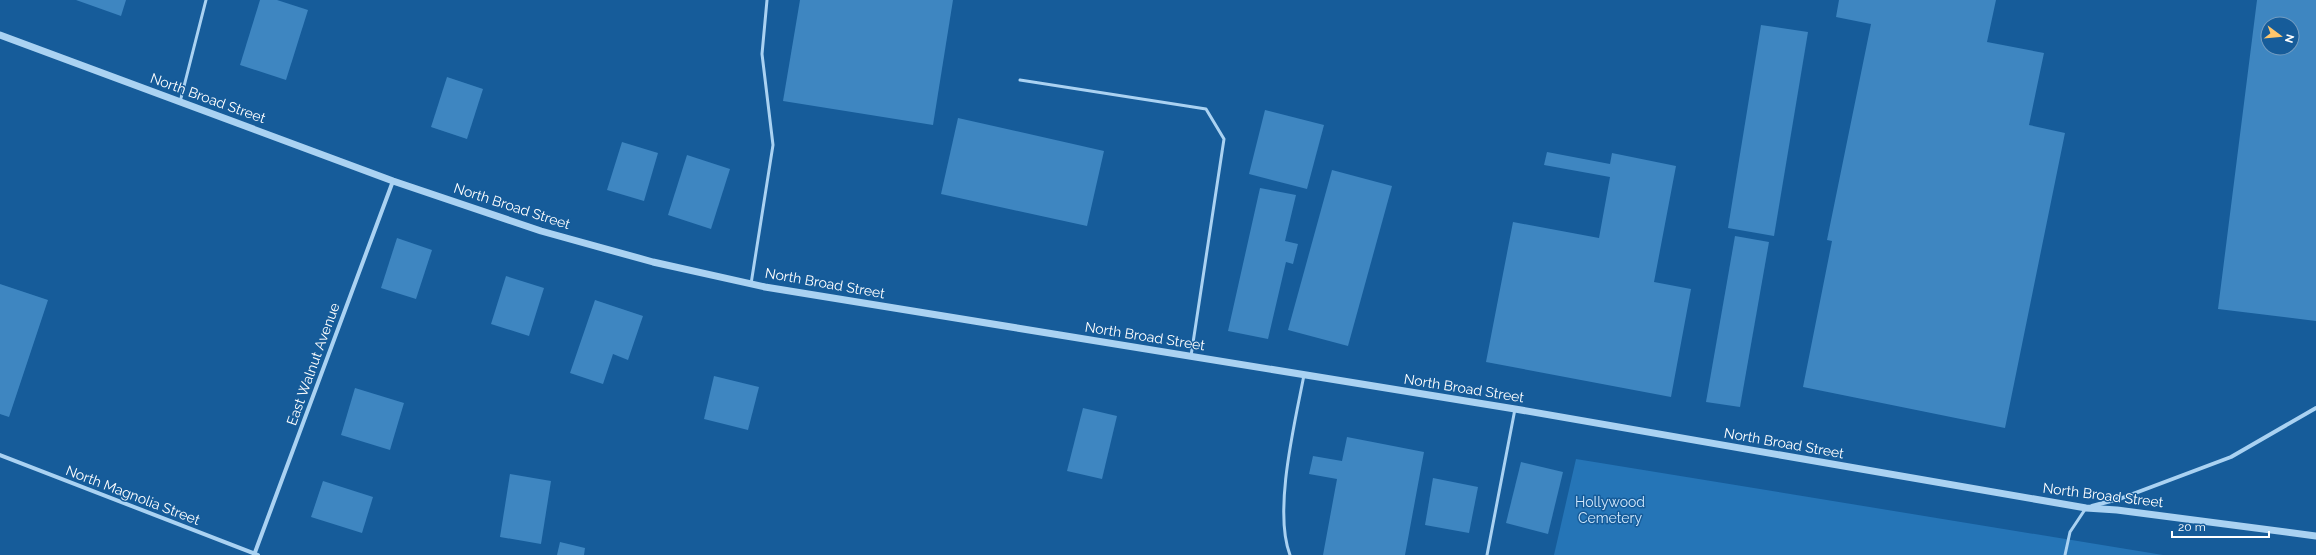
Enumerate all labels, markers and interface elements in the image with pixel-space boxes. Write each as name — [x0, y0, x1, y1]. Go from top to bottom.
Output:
north arrow — [2260, 16, 2300, 56]
text: N — [2282, 33, 2297, 44]
street label: North Broad Street — [148, 70, 268, 126]
street label: North Broad Street — [452, 180, 573, 232]
street label: North Broad Street — [764, 265, 886, 301]
street label: East Walnut Avenue — [283, 300, 343, 428]
street label: North Broad Street — [1084, 319, 1207, 353]
street label: North Broad Street — [1403, 371, 1526, 405]
street label: North Broad Street — [1723, 425, 1845, 461]
street label: North Magnolia Street — [64, 462, 203, 528]
street label: North Broad Street — [2042, 480, 2165, 510]
park label: Hollywood Cemetery — [1575, 494, 1645, 526]
scale bar — [2172, 513, 2269, 539]
text: 20 m — [2178, 520, 2206, 534]

